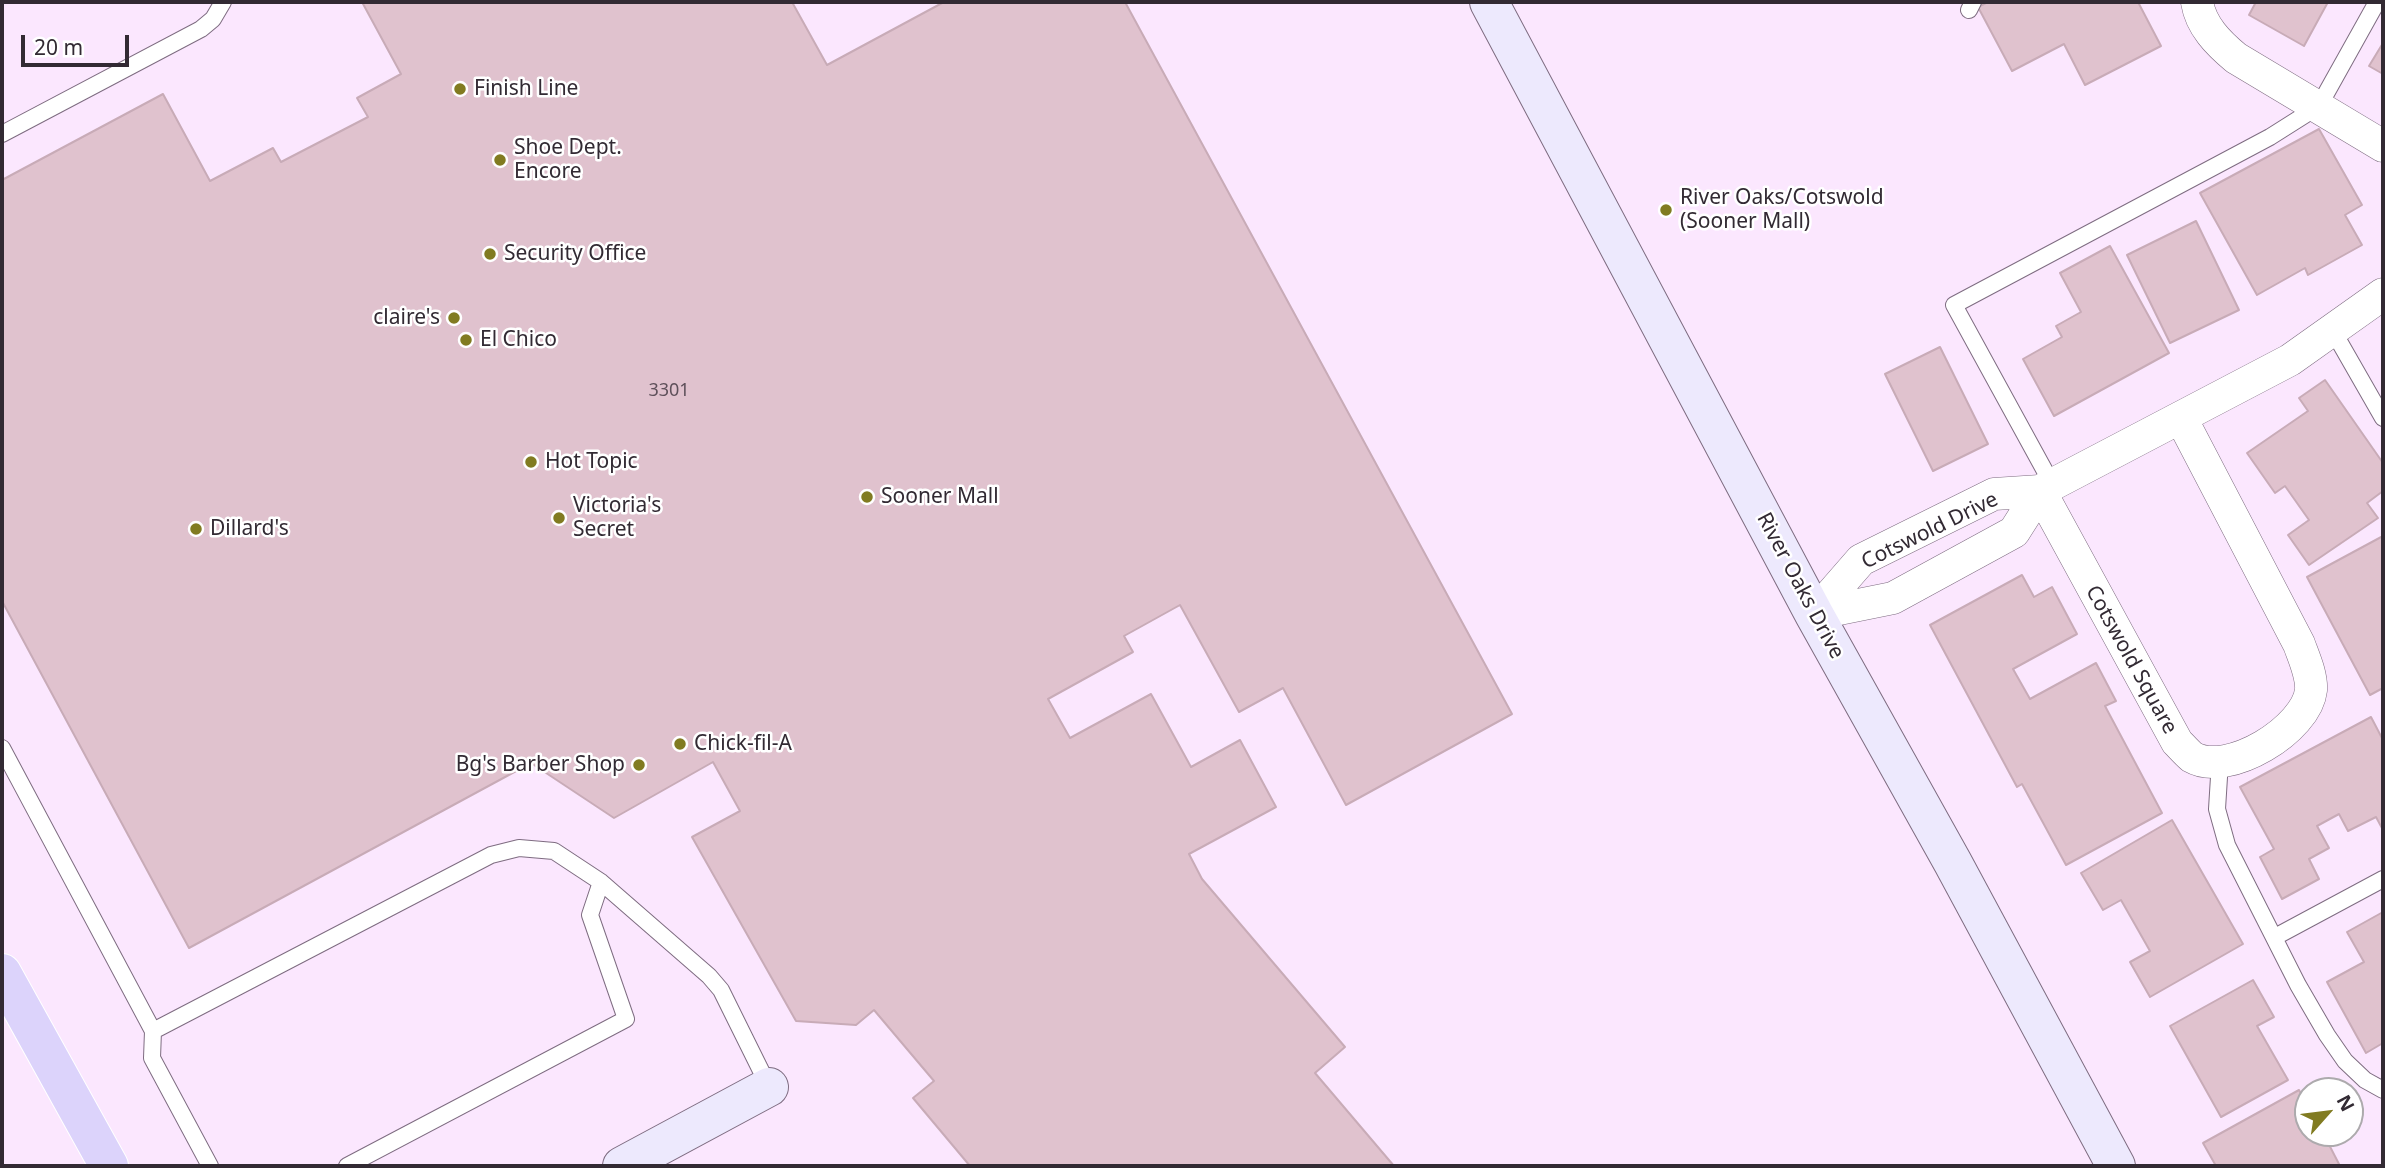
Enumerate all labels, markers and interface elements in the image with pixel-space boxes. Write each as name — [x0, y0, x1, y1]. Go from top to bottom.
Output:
scale bar — [24, 21, 133, 65]
text: 20 m — [34, 33, 83, 61]
place label: Finish Line — [474, 76, 578, 102]
marker: Finish Line — [452, 81, 468, 97]
place label: Shoe Dept. Encore — [514, 135, 622, 185]
marker: Shoe Dept. Encore — [492, 152, 508, 168]
place label: River Oaks/Cotswold (Sooner Mall) — [1680, 185, 1884, 235]
marker: River Oaks/Cotswold (Sooner Mall) — [1658, 202, 1674, 218]
place label: Security Office — [504, 241, 646, 267]
marker: Security Office — [482, 246, 498, 262]
place label: claire's — [373, 305, 440, 331]
marker: claire's — [446, 310, 462, 326]
place label: El Chico — [480, 327, 557, 353]
marker: El Chico — [458, 332, 474, 348]
house number: 3301 — [648, 380, 690, 402]
place label: Hot Topic — [545, 449, 638, 475]
marker: Hot Topic — [523, 454, 539, 470]
place label: Sooner Mall — [881, 484, 999, 510]
street label: Cotswold Drive — [1858, 487, 2002, 575]
marker: Sooner Mall — [859, 489, 875, 505]
place label: Victoria's Secret — [573, 493, 661, 543]
street label: River Oaks Drive — [1751, 509, 1849, 663]
marker: Victoria's Secret — [551, 510, 567, 526]
place label: Dillard's — [210, 516, 289, 542]
marker: Dillard's — [188, 521, 204, 537]
street label: Cotswold Square — [2080, 581, 2182, 739]
place label: Chick-fil-A — [694, 731, 792, 757]
marker: Chick-fil-A — [672, 736, 688, 752]
place label: Bg's Barber Shop — [456, 752, 625, 778]
marker: Bg's Barber Shop — [631, 757, 647, 773]
north arrow — [2294, 1077, 2364, 1147]
text: N — [2331, 1090, 2361, 1116]

